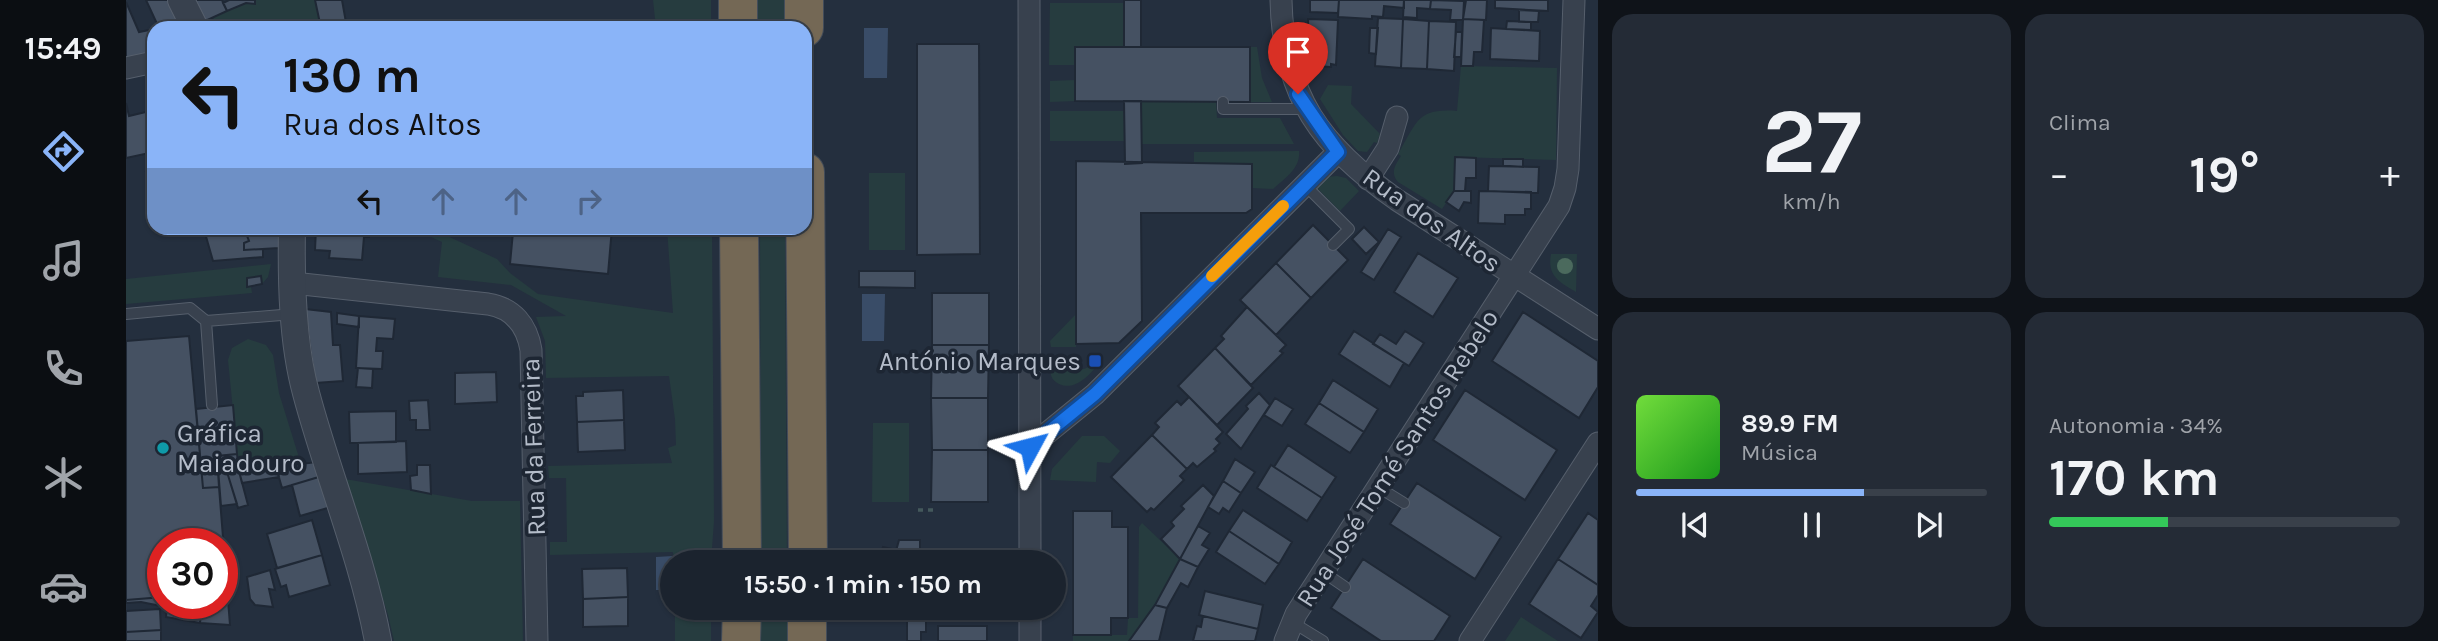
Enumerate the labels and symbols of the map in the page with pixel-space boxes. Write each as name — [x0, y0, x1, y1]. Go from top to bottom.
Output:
pin — [1268, 22, 1328, 94]
street label: Rua dos Altos — [1357, 161, 1507, 279]
street label: Rua José Tomé Santos Rebelo — [1290, 304, 1505, 613]
place label: António Marques — [879, 346, 1081, 377]
marker: António Marques — [1087, 353, 1103, 369]
street label: Rua da Ferreira — [515, 358, 552, 536]
position arrow — [993, 410, 1067, 484]
place label: Gráfica Maiadouro — [177, 418, 304, 479]
marker: Gráfica Maiadouro — [155, 440, 171, 456]
speed limit sign: 30 — [147, 528, 238, 619]

